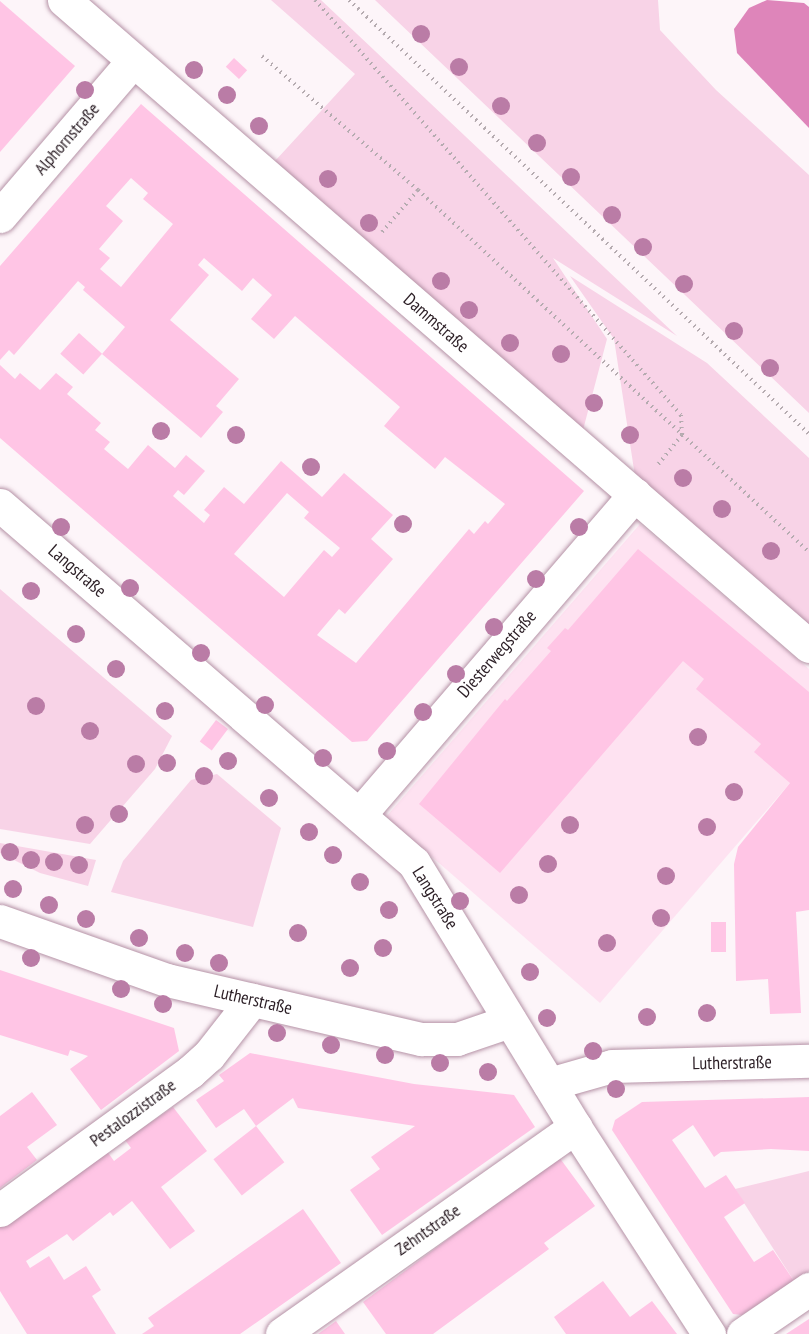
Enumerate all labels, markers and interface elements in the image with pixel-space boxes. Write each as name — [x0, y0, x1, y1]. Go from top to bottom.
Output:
street label: Alphornstraße — [30, 99, 104, 179]
street label: Dammstraße — [399, 289, 473, 357]
street label: Langstraße — [44, 540, 110, 602]
street label: Diesterwegstraße — [453, 606, 541, 702]
street label: Langstraße — [407, 863, 463, 933]
street label: Lutherstraße — [212, 981, 294, 1019]
street label: Lutherstraße — [692, 1052, 772, 1074]
street label: Pestalozzistraße — [86, 1075, 180, 1151]
street label: Zehntstraße — [391, 1200, 465, 1260]

